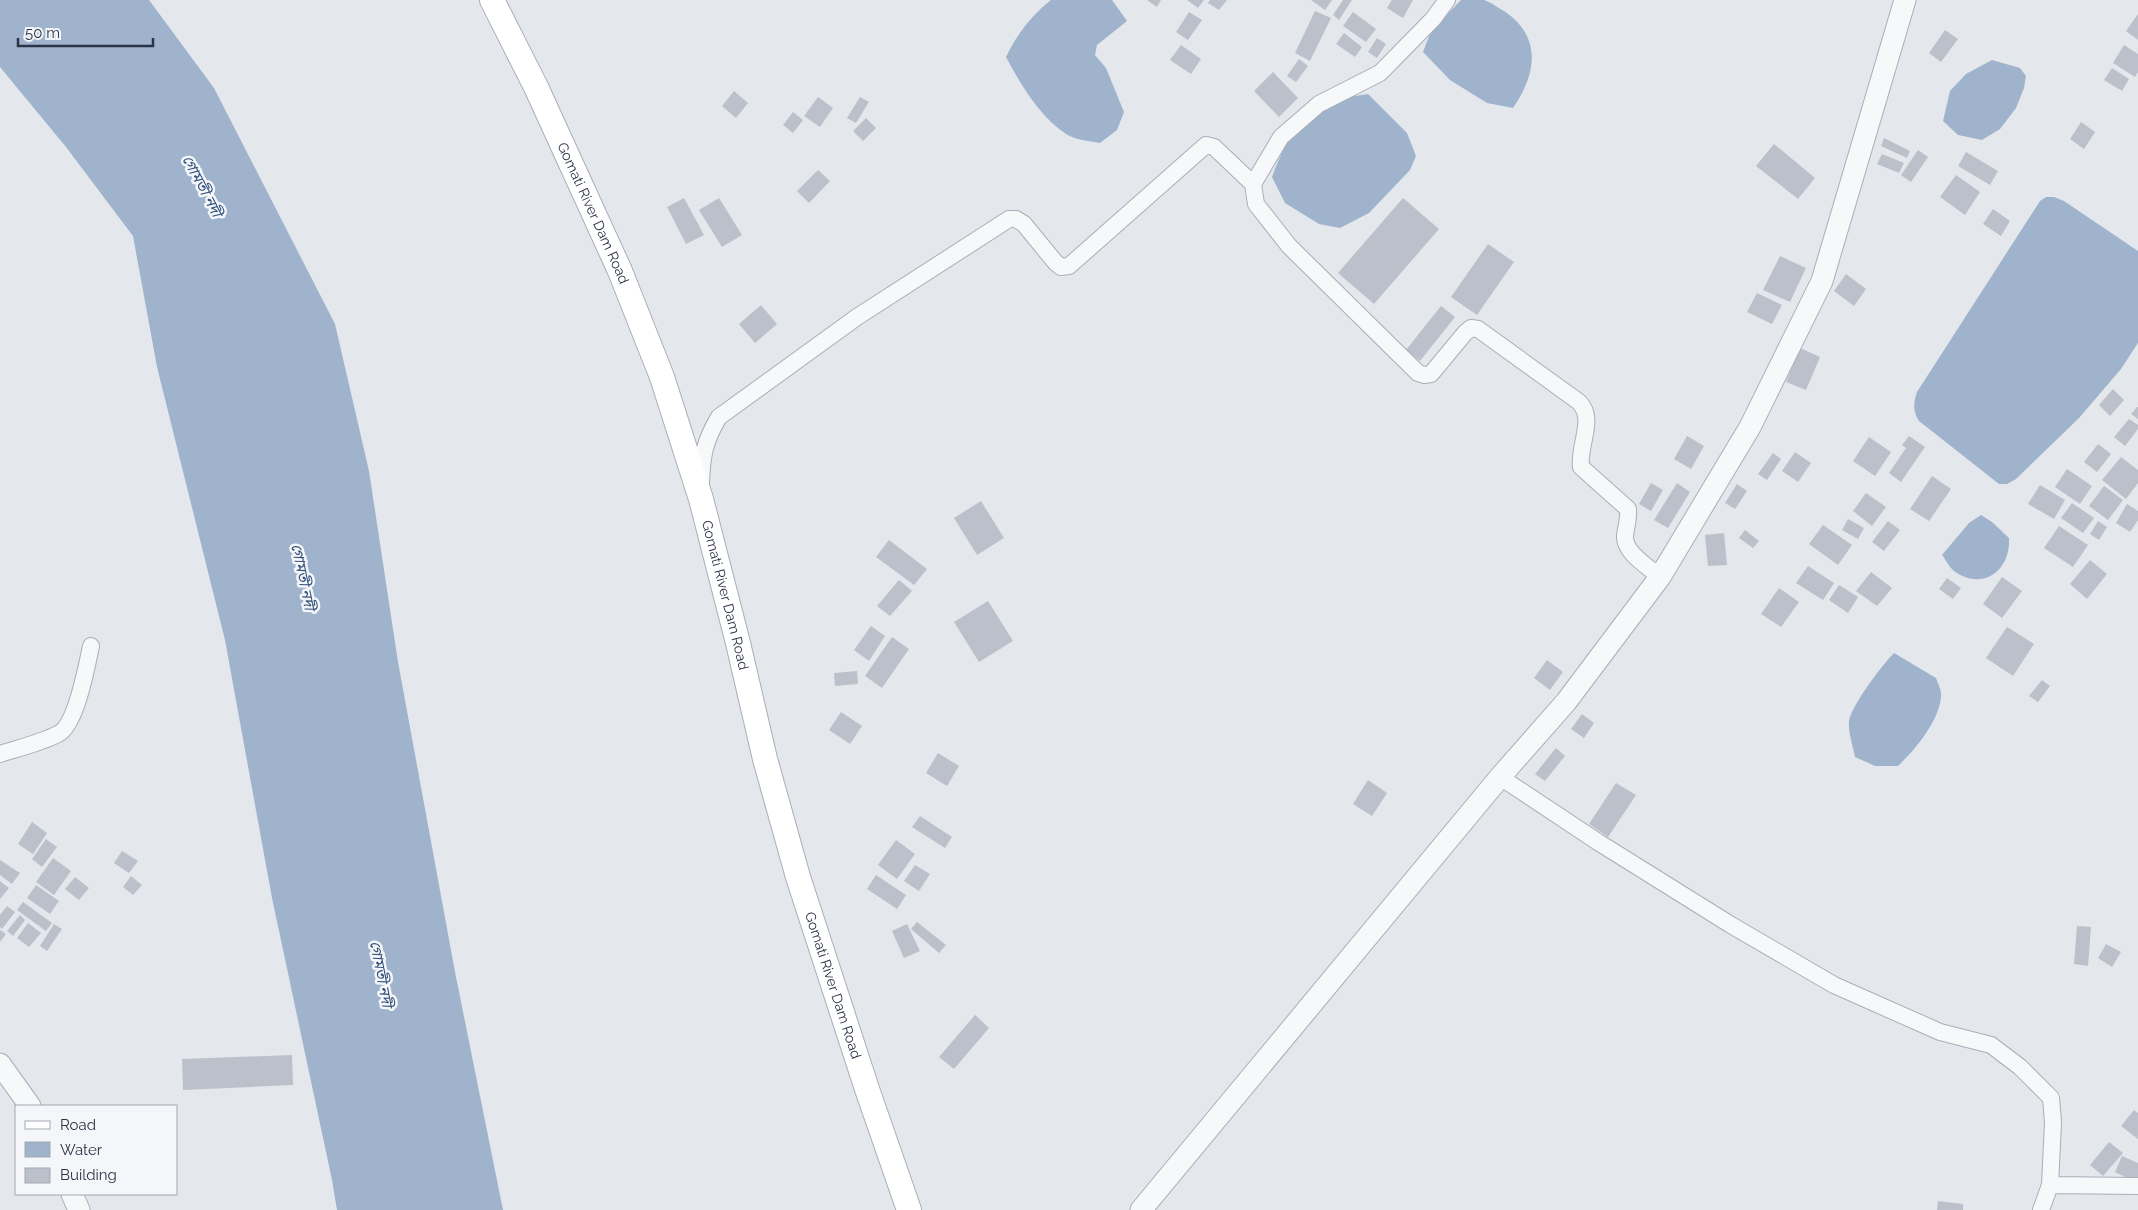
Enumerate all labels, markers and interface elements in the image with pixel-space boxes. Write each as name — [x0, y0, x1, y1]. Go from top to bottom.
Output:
scale bar — [18, 15, 152, 47]
text: 50 m — [25, 24, 60, 42]
street label: Gomati River Dam Road — [554, 140, 632, 286]
water label: গোমতী নদী — [178, 152, 227, 223]
street label: Gomati River Dam Road — [699, 519, 752, 671]
water label: গোমতী নদী — [287, 542, 319, 615]
street label: Gomati River Dam Road — [802, 910, 865, 1061]
water label: গোমতী নদী — [366, 939, 397, 1012]
legend — [15, 1105, 178, 1195]
text: Road — [60, 1116, 96, 1134]
text: Water — [60, 1141, 103, 1159]
text: Building — [60, 1166, 117, 1184]

